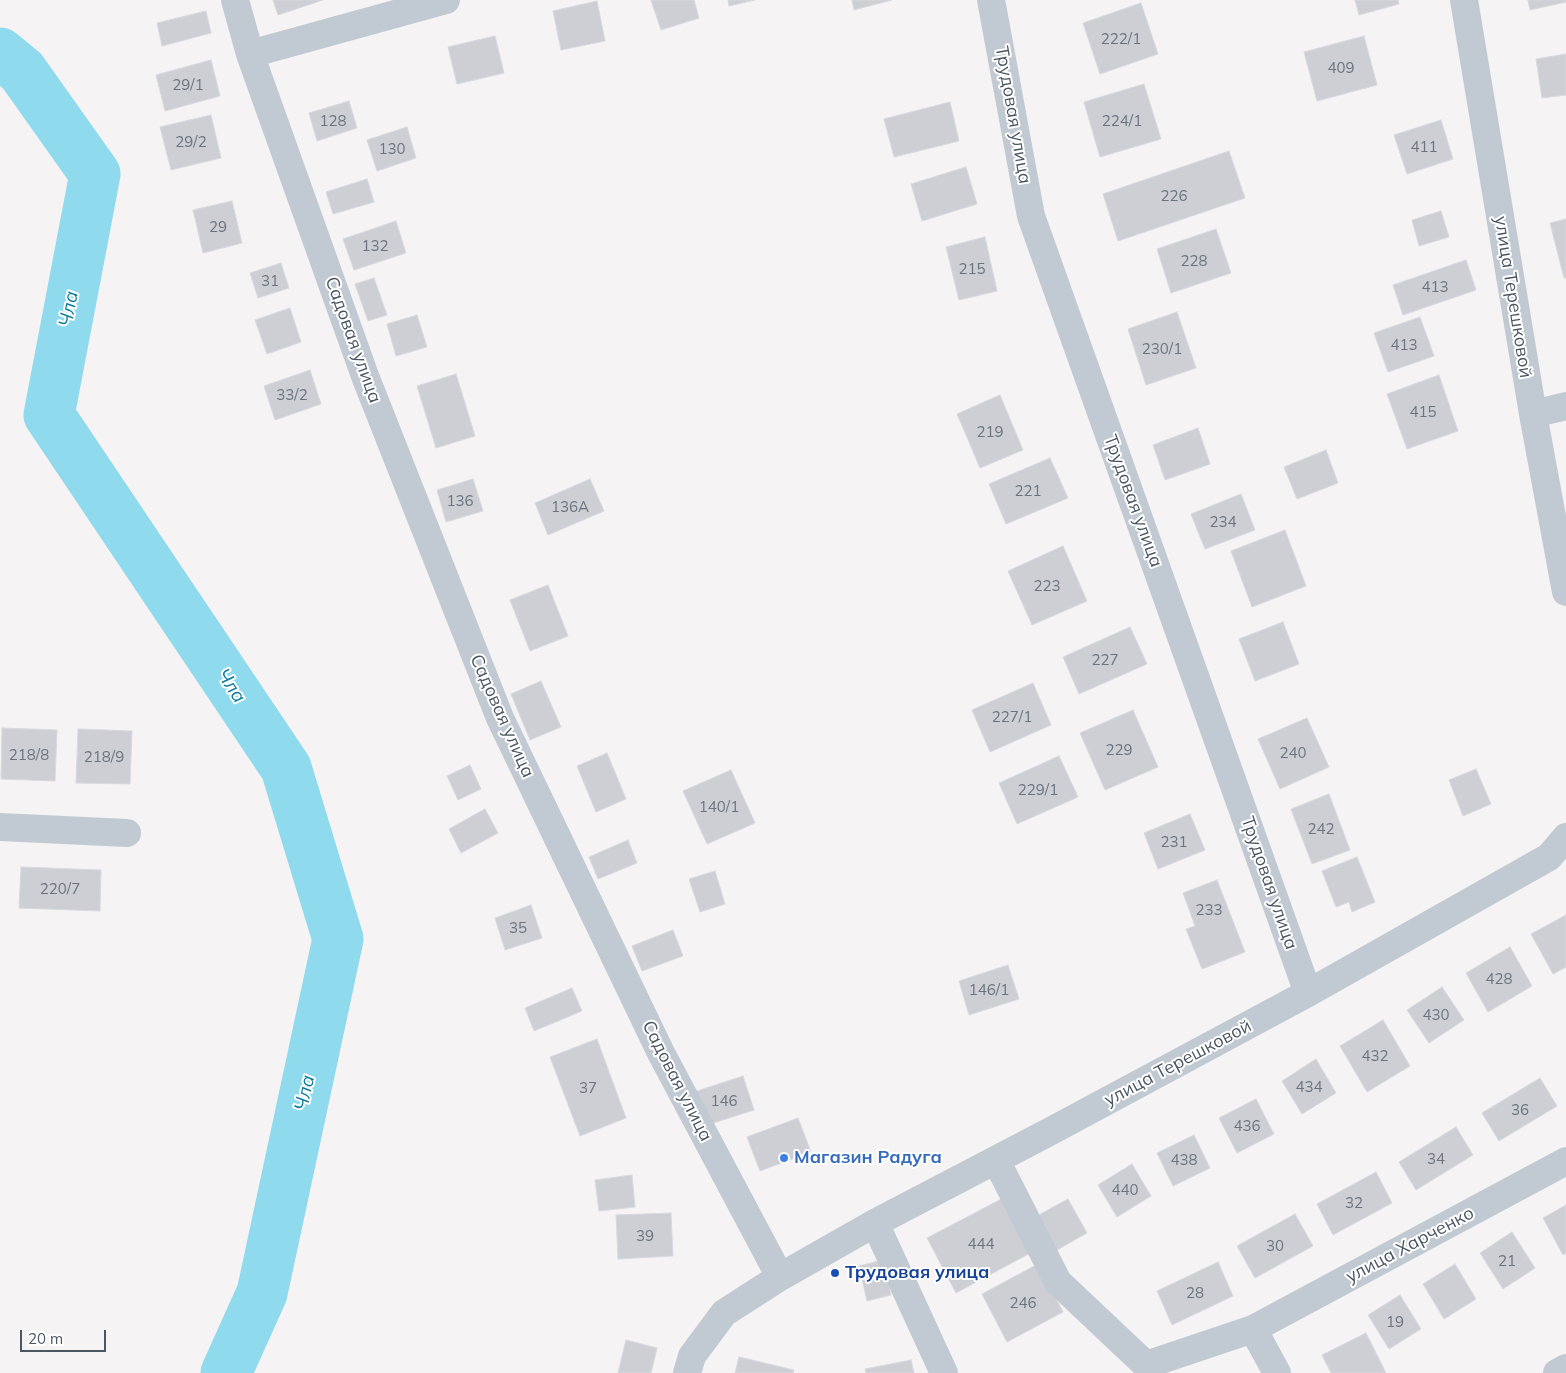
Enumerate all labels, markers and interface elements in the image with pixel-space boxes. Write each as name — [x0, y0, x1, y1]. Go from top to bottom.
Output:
house number: 222/1 — [1101, 30, 1141, 48]
street label: Трудовая улица — [990, 45, 1036, 185]
house number: 409 — [1328, 59, 1354, 77]
house number: 29/1 — [172, 76, 204, 94]
house number: 128 — [320, 112, 346, 130]
house number: 224/1 — [1102, 112, 1142, 130]
house number: 29/2 — [175, 133, 207, 151]
house number: 411 — [1411, 138, 1437, 156]
house number: 130 — [379, 140, 405, 158]
house number: 226 — [1161, 187, 1187, 205]
street label: улица Терешковой — [1490, 215, 1536, 379]
house number: 29 — [209, 218, 227, 236]
house number: 132 — [362, 237, 388, 255]
house number: 228 — [1181, 252, 1207, 270]
house number: 215 — [959, 260, 985, 278]
house number: 31 — [261, 272, 279, 290]
street label: Садовая улица — [320, 274, 386, 406]
house number: 413 — [1422, 278, 1448, 296]
water label: Чла — [54, 289, 84, 329]
house number: 413 — [1391, 336, 1417, 354]
house number: 230/1 — [1142, 340, 1182, 358]
house number: 33/2 — [276, 386, 308, 404]
house number: 415 — [1410, 403, 1436, 421]
house number: 219 — [977, 423, 1003, 441]
street label: Трудовая улица — [1099, 432, 1167, 570]
house number: 221 — [1015, 482, 1041, 500]
house number: 136 — [447, 492, 473, 510]
house number: 136А — [551, 498, 589, 516]
house number: 234 — [1210, 513, 1236, 531]
house number: 223 — [1034, 577, 1060, 595]
street label: Садовая улица — [465, 651, 539, 781]
house number: 227 — [1092, 651, 1118, 669]
water label: Чла — [212, 665, 250, 707]
house number: 227/1 — [992, 708, 1032, 726]
house number: 229 — [1106, 741, 1132, 759]
house number: 240 — [1280, 744, 1306, 762]
house number: 218/8 — [9, 746, 49, 764]
house number: 218/9 — [84, 748, 124, 766]
house number: 229/1 — [1018, 781, 1058, 799]
house number: 140/1 — [699, 798, 739, 816]
street label: Трудовая улица — [1236, 814, 1302, 952]
house number: 242 — [1308, 820, 1334, 838]
house number: 231 — [1161, 833, 1187, 851]
house number: 220/7 — [40, 880, 80, 898]
house number: 233 — [1196, 901, 1222, 919]
house number: 35 — [509, 919, 527, 937]
house number: 428 — [1486, 970, 1512, 988]
house number: 146/1 — [969, 981, 1009, 999]
house number: 430 — [1423, 1006, 1449, 1024]
street label: улица Терешковой — [1101, 1015, 1255, 1111]
street label: Садовая улица — [637, 1017, 717, 1145]
house number: 432 — [1362, 1047, 1388, 1065]
water label: Чла — [290, 1073, 320, 1113]
house number: 434 — [1296, 1078, 1322, 1096]
house number: 37 — [579, 1079, 597, 1097]
house number: 146 — [711, 1092, 737, 1110]
house number: 36 — [1511, 1101, 1529, 1119]
house number: 436 — [1234, 1117, 1260, 1135]
place label: Магазин Радуга — [794, 1147, 942, 1169]
house number: 34 — [1427, 1150, 1445, 1168]
house number: 438 — [1171, 1151, 1197, 1169]
marker: Магазин Радуга — [778, 1152, 790, 1164]
house number: 440 — [1112, 1181, 1138, 1199]
house number: 32 — [1345, 1194, 1363, 1212]
street label: улица Харченко — [1342, 1202, 1478, 1288]
house number: 39 — [636, 1227, 654, 1245]
house number: 444 — [968, 1235, 994, 1253]
house number: 30 — [1266, 1237, 1284, 1255]
house number: 21 — [1498, 1252, 1516, 1270]
place label: Трудовая улица — [845, 1262, 989, 1284]
marker: Трудовая улица — [829, 1267, 841, 1279]
house number: 28 — [1186, 1284, 1204, 1302]
house number: 246 — [1010, 1294, 1036, 1312]
house number: 19 — [1386, 1313, 1404, 1331]
scale bar — [22, 1320, 109, 1352]
text: 20 m — [28, 1329, 63, 1348]

